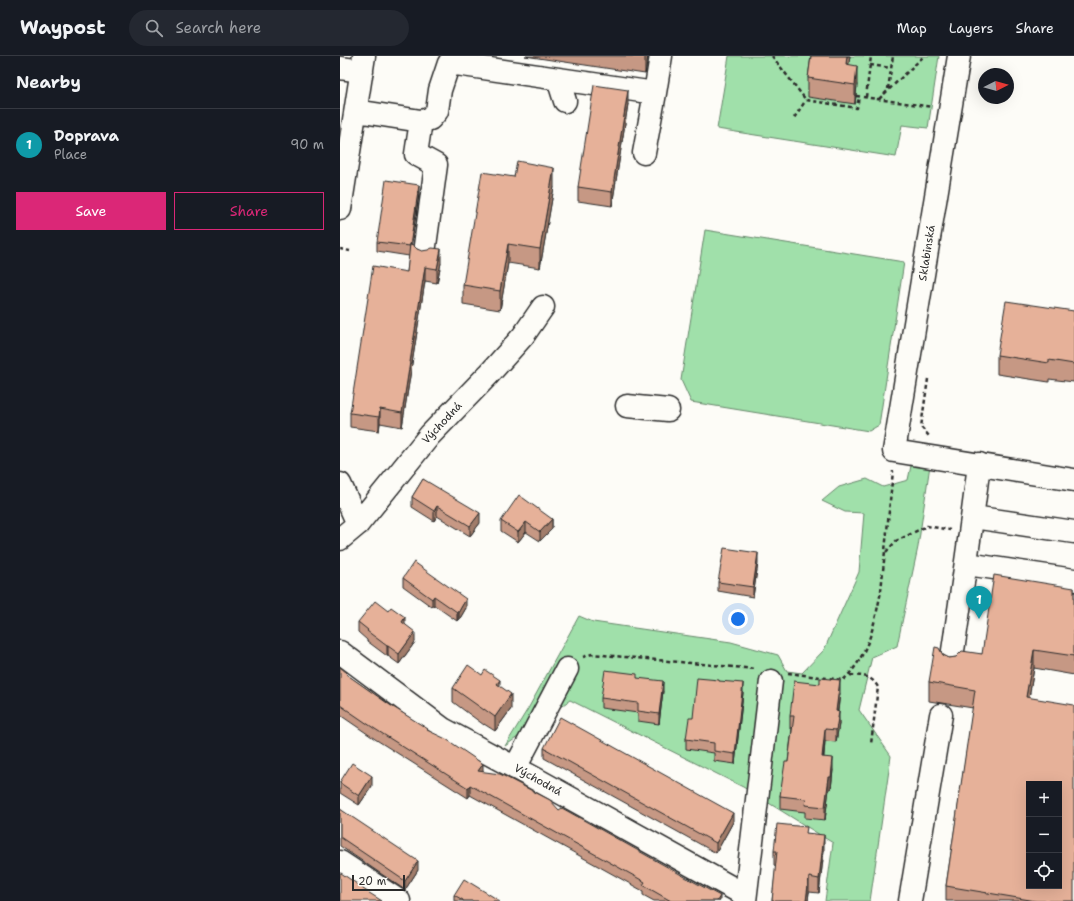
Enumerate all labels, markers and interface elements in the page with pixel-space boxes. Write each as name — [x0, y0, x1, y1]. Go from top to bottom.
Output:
search box — [129, 10, 409, 46]
text: Waypost — [20, 15, 105, 40]
icon: search — [143, 17, 165, 39]
text: Search here — [175, 18, 261, 38]
text: Map — [897, 19, 927, 37]
text: Layers — [949, 19, 993, 37]
text: Share — [1015, 19, 1054, 37]
north arrow — [978, 68, 1014, 104]
text: Nearby — [16, 71, 81, 93]
text: Doprava — [54, 126, 119, 146]
text: 1 — [26, 136, 32, 153]
text: 90 m — [290, 136, 324, 153]
text: Place — [54, 146, 87, 163]
button: Save — [16, 192, 166, 230]
button: Share — [174, 192, 324, 230]
street label: Sklabinská — [915, 224, 939, 282]
street label: Východná — [419, 399, 466, 447]
pin: 1 — [966, 586, 992, 619]
your location — [728, 609, 748, 629]
street label: Východná — [511, 761, 565, 799]
map controls — [1026, 781, 1062, 889]
button: + — [1026, 781, 1062, 817]
button: − — [1026, 817, 1062, 853]
button: locate — [1026, 853, 1062, 889]
scale bar — [352, 873, 405, 892]
text: 20 m — [358, 874, 386, 889]

